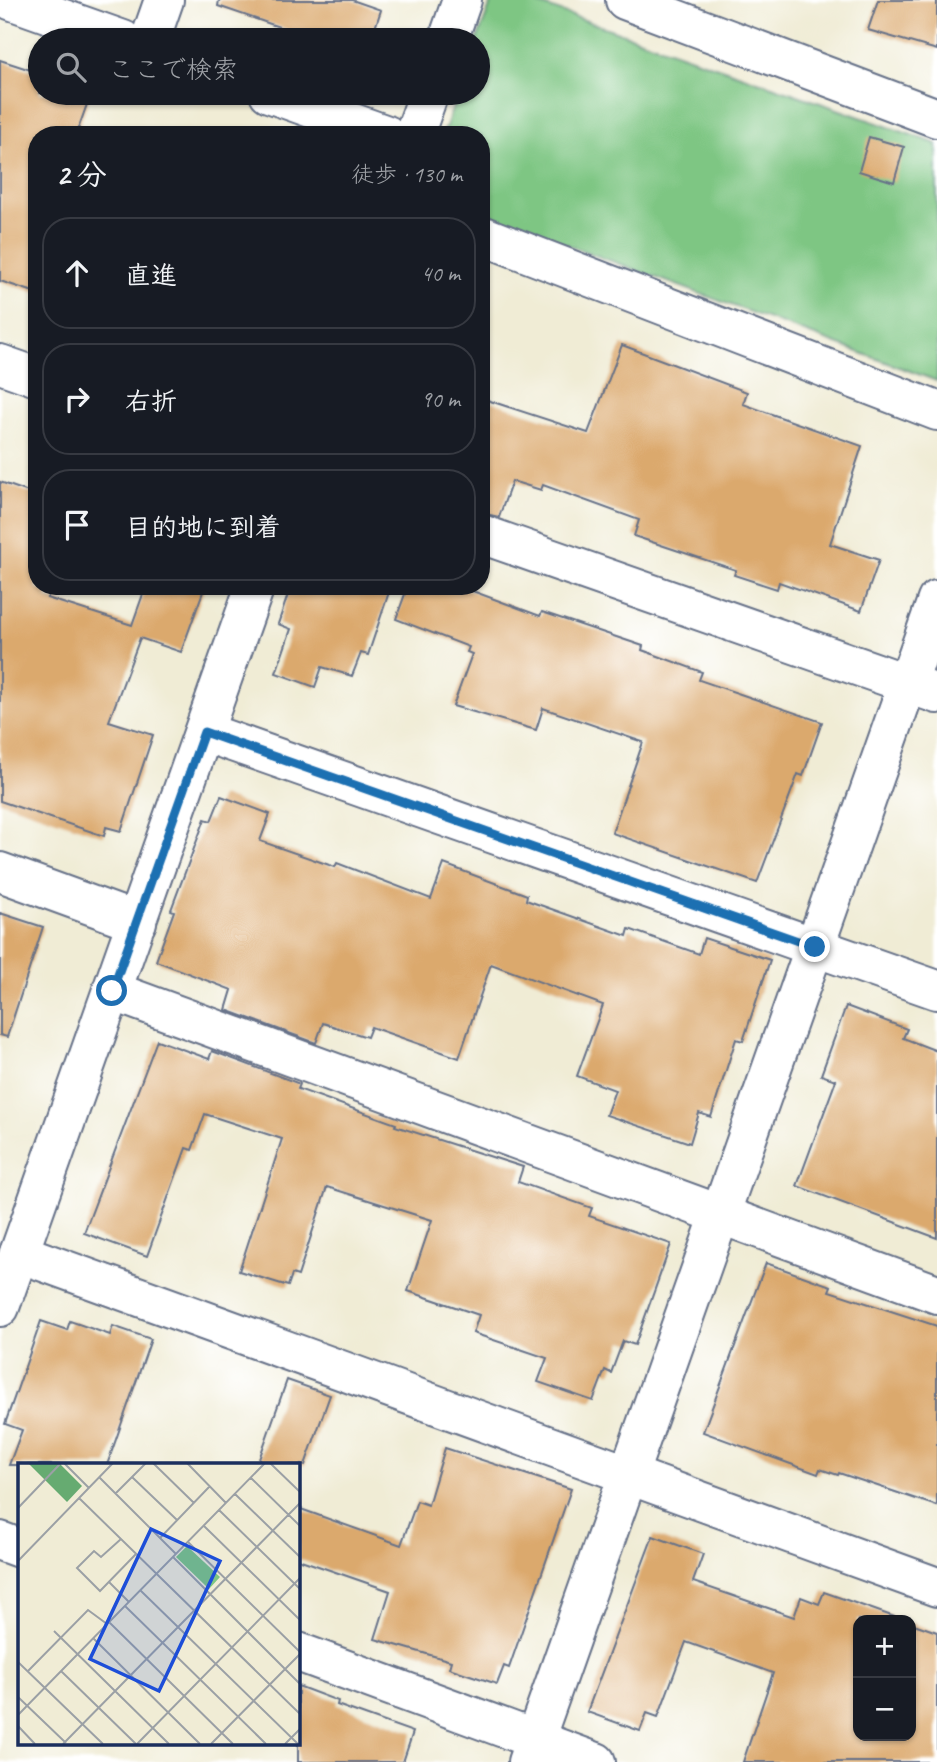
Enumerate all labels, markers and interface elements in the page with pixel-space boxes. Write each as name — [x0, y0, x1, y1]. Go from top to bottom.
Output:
search box — [28, 28, 490, 105]
icon: search — [52, 48, 90, 86]
text: ここで検索 — [108, 53, 238, 86]
text: 2 分 — [56, 156, 107, 194]
text: 徒歩 · 130 m — [351, 160, 462, 189]
icon: ahead — [58, 254, 96, 292]
text: 直進 — [125, 259, 177, 292]
text: 40 m — [421, 259, 460, 288]
icon: right — [58, 380, 96, 418]
text: 右折 — [125, 385, 177, 418]
text: 90 m — [421, 385, 460, 414]
icon: arrive — [58, 506, 96, 544]
text: 目的地に到着 — [125, 511, 281, 544]
route end — [799, 931, 830, 962]
route start — [96, 975, 127, 1006]
inset map — [18, 1463, 299, 1744]
map controls — [853, 1615, 916, 1741]
button: + — [853, 1615, 916, 1678]
button: − — [853, 1678, 916, 1741]

